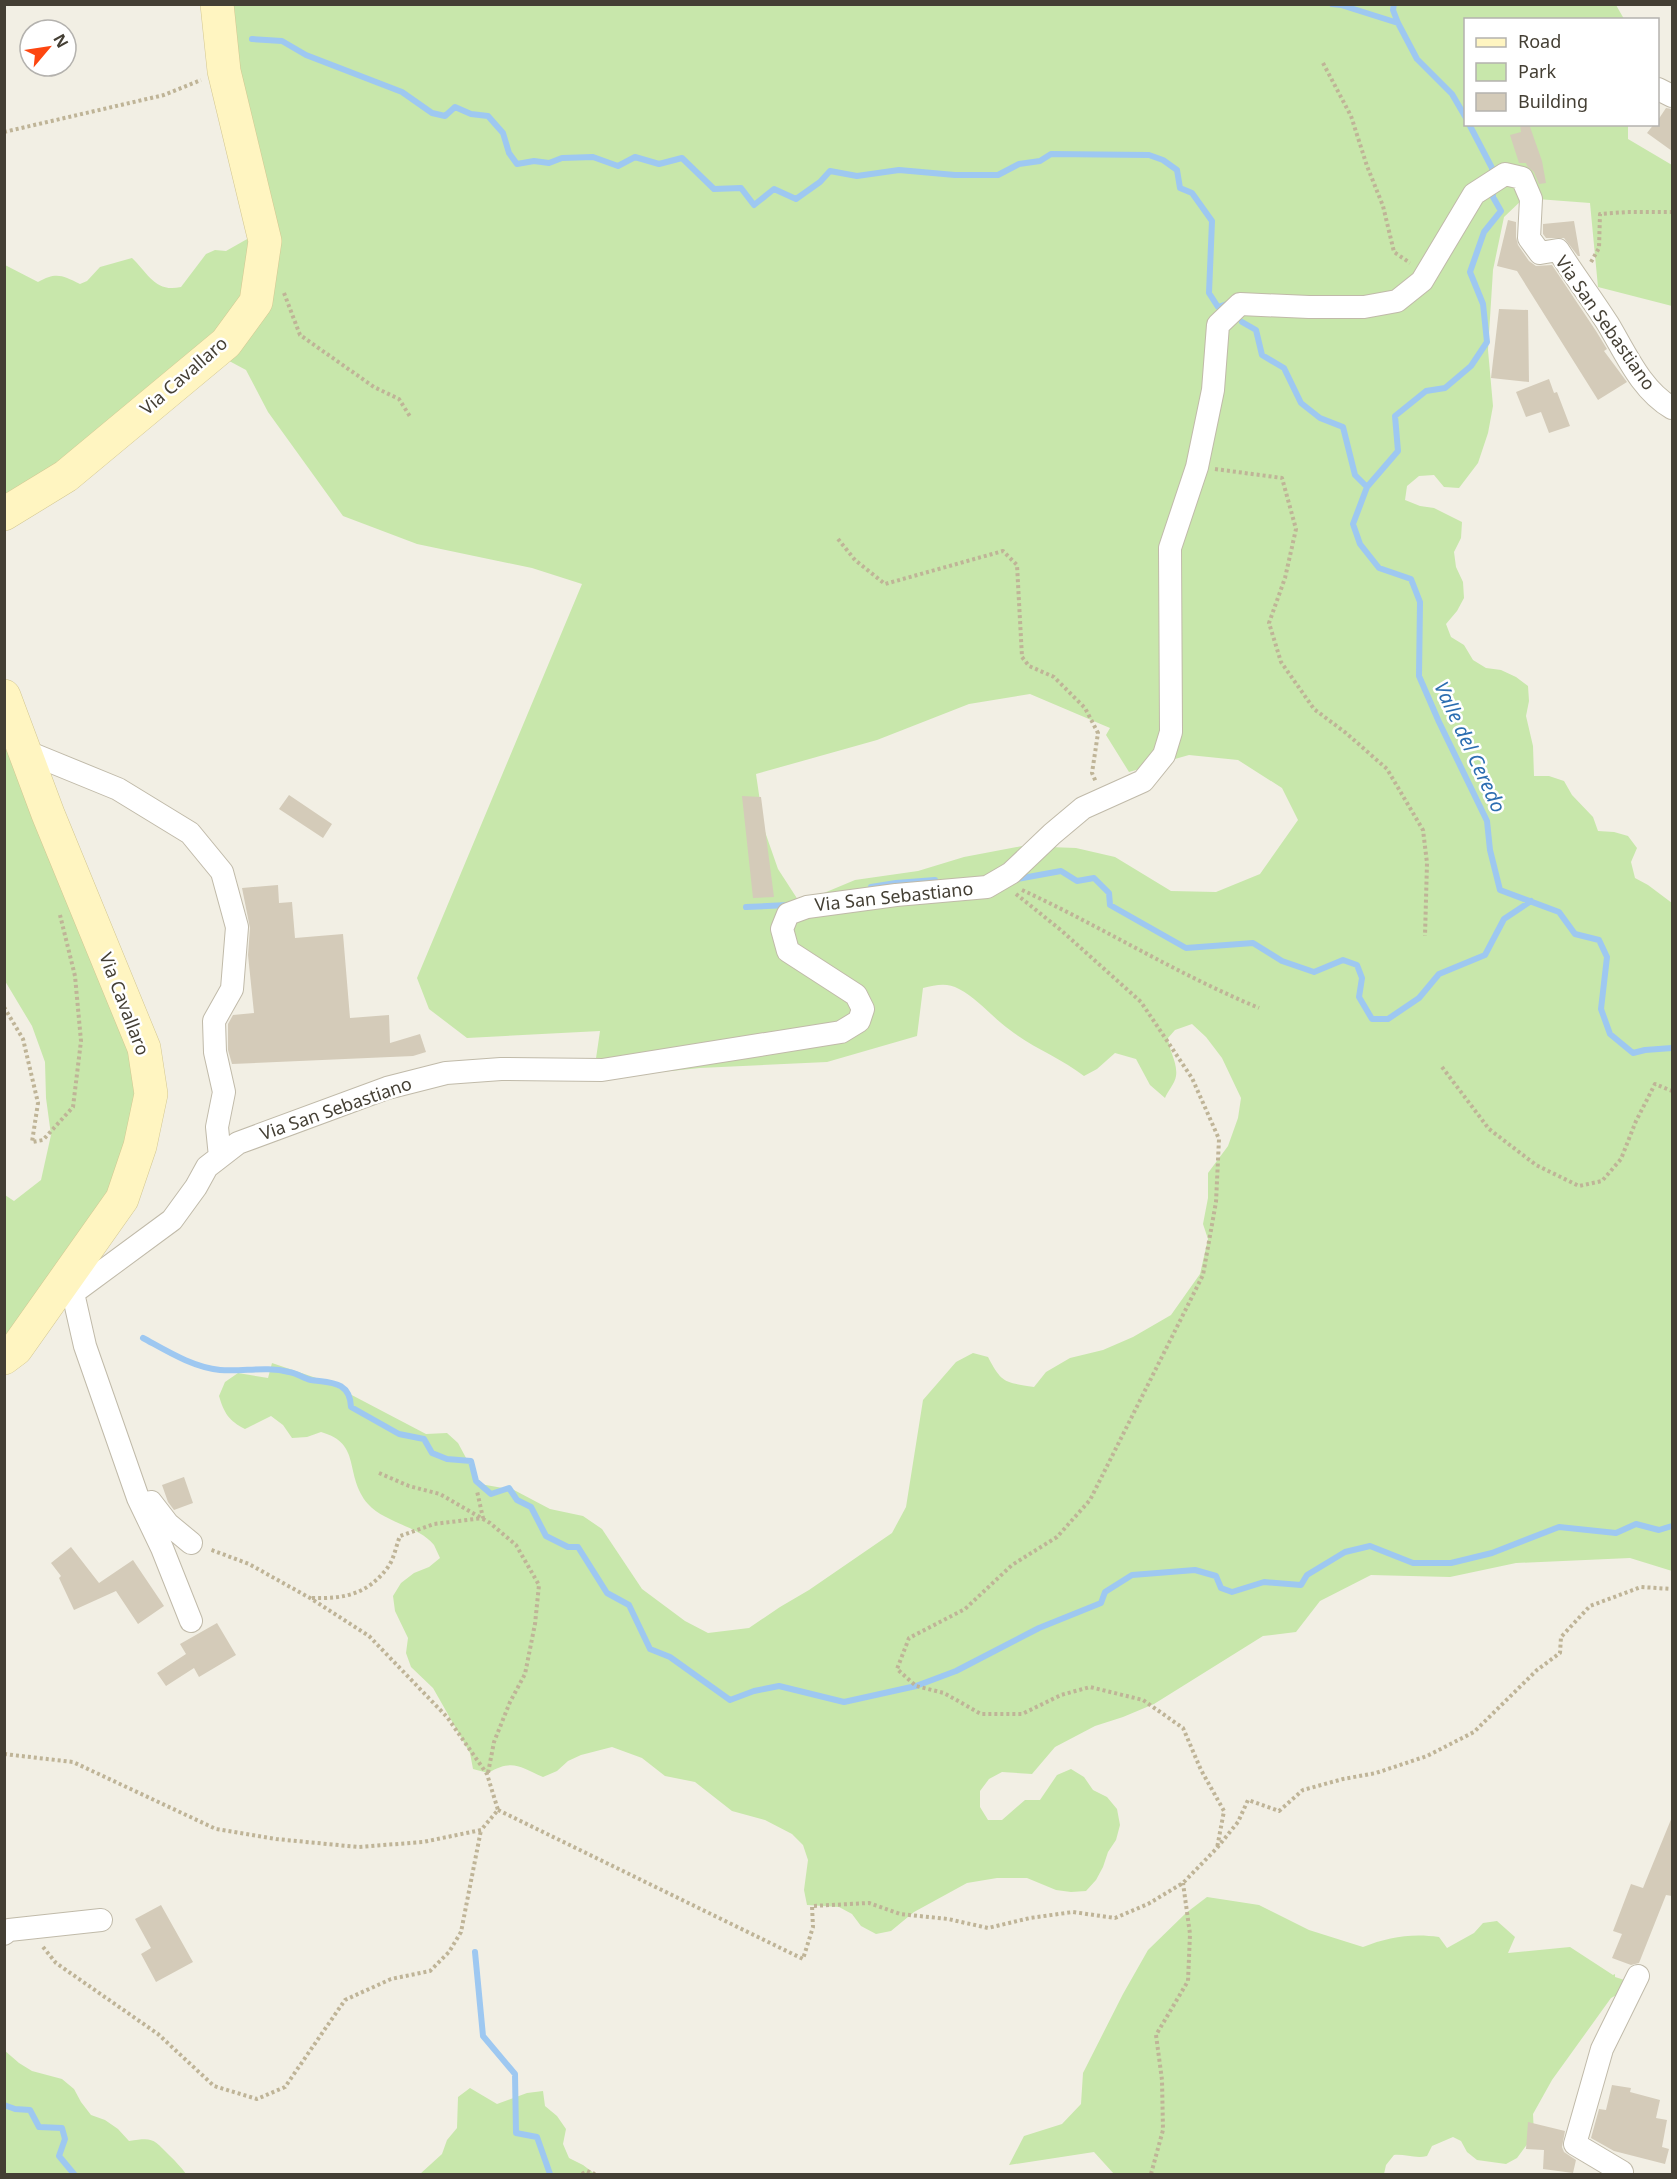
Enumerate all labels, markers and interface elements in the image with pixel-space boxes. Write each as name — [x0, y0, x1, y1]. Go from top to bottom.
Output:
north arrow — [18, 18, 78, 78]
legend — [1464, 18, 1659, 126]
text: Road — [1518, 29, 1561, 53]
text: N — [48, 30, 74, 52]
text: Park — [1518, 59, 1556, 83]
text: Building — [1518, 89, 1588, 113]
street label: Via San Sebastiano — [1550, 250, 1661, 394]
street label: Via Cavallaro — [135, 331, 232, 420]
water label: Valle del Ceredo — [1428, 677, 1513, 817]
street label: Via San Sebastiano — [814, 876, 974, 916]
street label: Via Cavallaro — [94, 949, 156, 1058]
street label: Via San Sebastiano — [257, 1071, 415, 1145]

